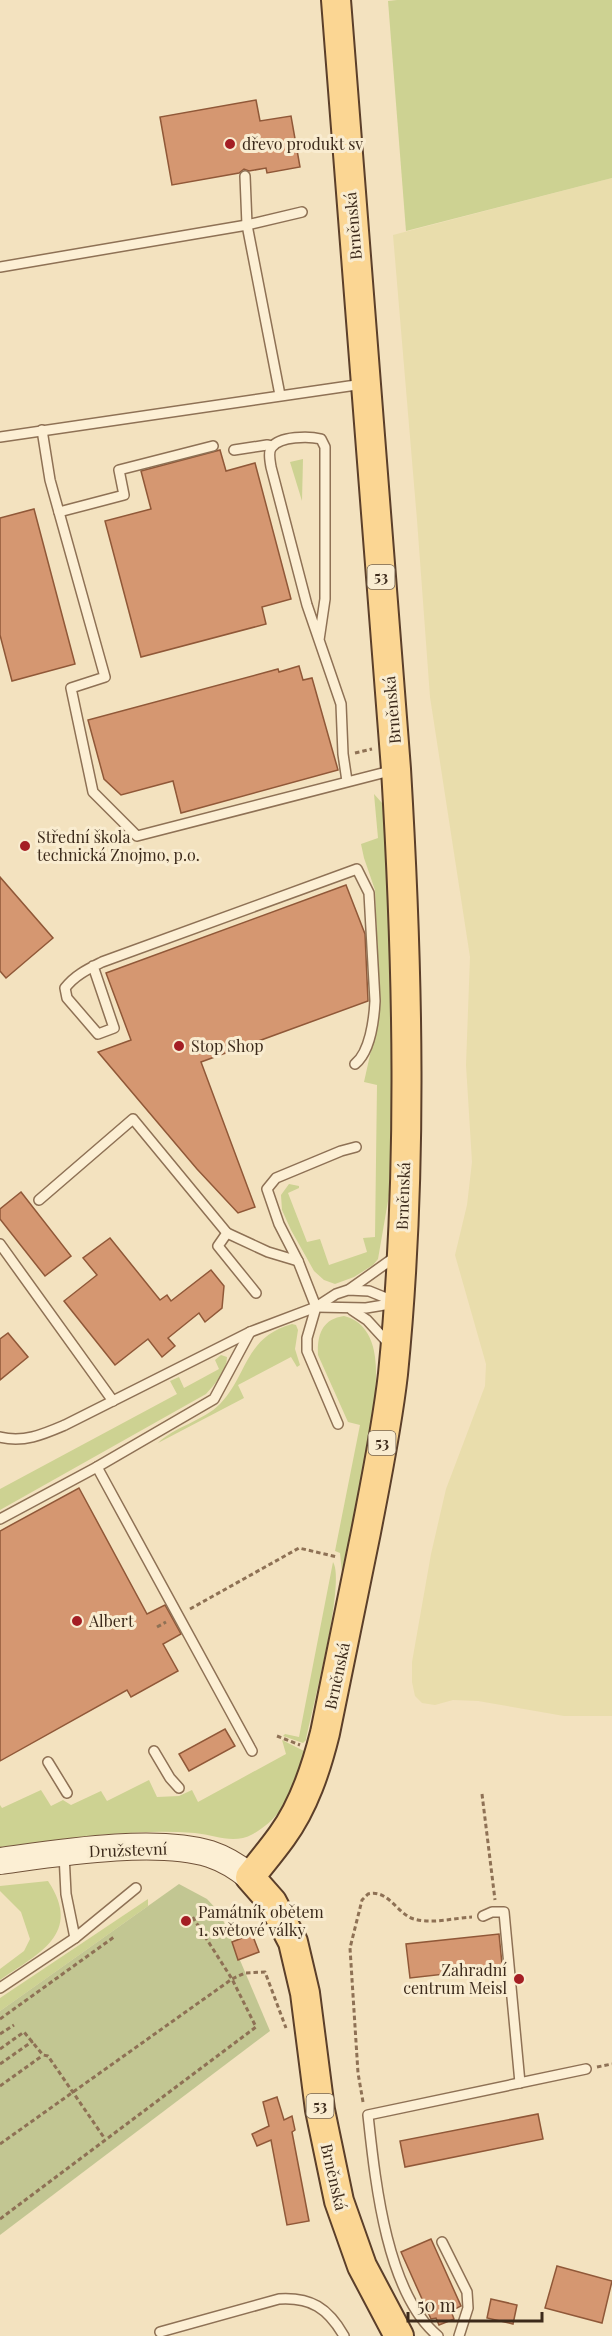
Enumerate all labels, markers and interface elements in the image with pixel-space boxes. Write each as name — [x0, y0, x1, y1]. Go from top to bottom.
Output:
place label: dřevo produkt sv — [242, 133, 363, 154]
marker: dřevo produkt sv — [223, 137, 237, 151]
street label: Brněnská — [339, 191, 366, 261]
road number: 53 — [368, 565, 394, 589]
street label: Brněnská — [378, 675, 405, 745]
place label: Střední škola technická Znojmo, p.o. — [37, 826, 200, 865]
marker: Střední škola technická Znojmo, p.o. — [18, 839, 32, 853]
place label: Stop Shop — [191, 1035, 263, 1056]
marker: Stop Shop — [172, 1039, 186, 1053]
street label: Brněnská — [391, 1162, 414, 1230]
road number: 53 — [368, 1431, 395, 1455]
place label: Albert — [88, 1610, 134, 1631]
marker: Albert — [70, 1614, 84, 1628]
street label: Brněnská — [319, 1640, 354, 1711]
street label: Družstevní — [88, 1838, 168, 1861]
place label: Památník obětem 1. světové války — [198, 1901, 324, 1940]
marker: Památník obětem 1. světové války — [179, 1914, 193, 1928]
place label: Zahradní centrum Meisl — [403, 1959, 507, 1998]
marker: Zahradní centrum Meisl — [512, 1972, 526, 1986]
road number: 53 — [306, 2094, 334, 2118]
street label: Brněnská — [317, 2141, 352, 2212]
scale bar — [408, 2285, 542, 2323]
text: 50 m — [417, 2293, 456, 2317]

